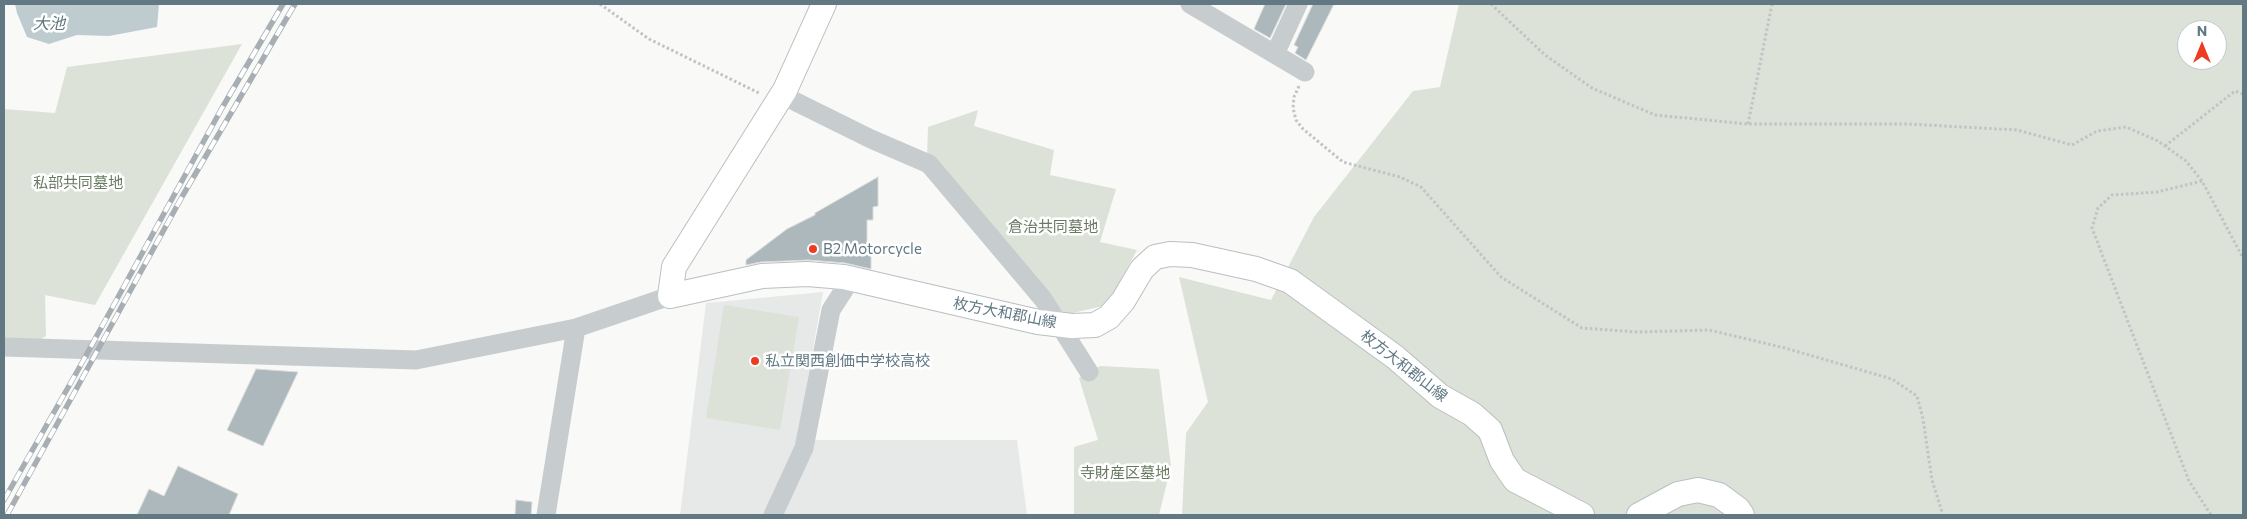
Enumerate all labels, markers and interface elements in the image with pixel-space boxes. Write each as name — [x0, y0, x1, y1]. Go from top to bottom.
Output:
water label: 大池 — [33, 14, 65, 34]
north arrow — [2177, 20, 2227, 70]
text: N — [2197, 22, 2207, 39]
park label: 私部共同墓地 — [33, 174, 123, 192]
park label: 倉治共同墓地 — [1008, 218, 1098, 236]
place label: B2 Motorcycle — [823, 240, 922, 258]
marker: B2 Motorcycle — [807, 243, 819, 255]
street label: 枚方大和郡山線 — [952, 294, 1058, 332]
street label: 枚方大和郡山線 — [1357, 327, 1451, 405]
place label: 私立関西創価中学校高校 — [765, 352, 930, 370]
marker: 私立関西創価中学校高校 — [749, 355, 761, 367]
park label: 寺財産区墓地 — [1080, 464, 1170, 482]

